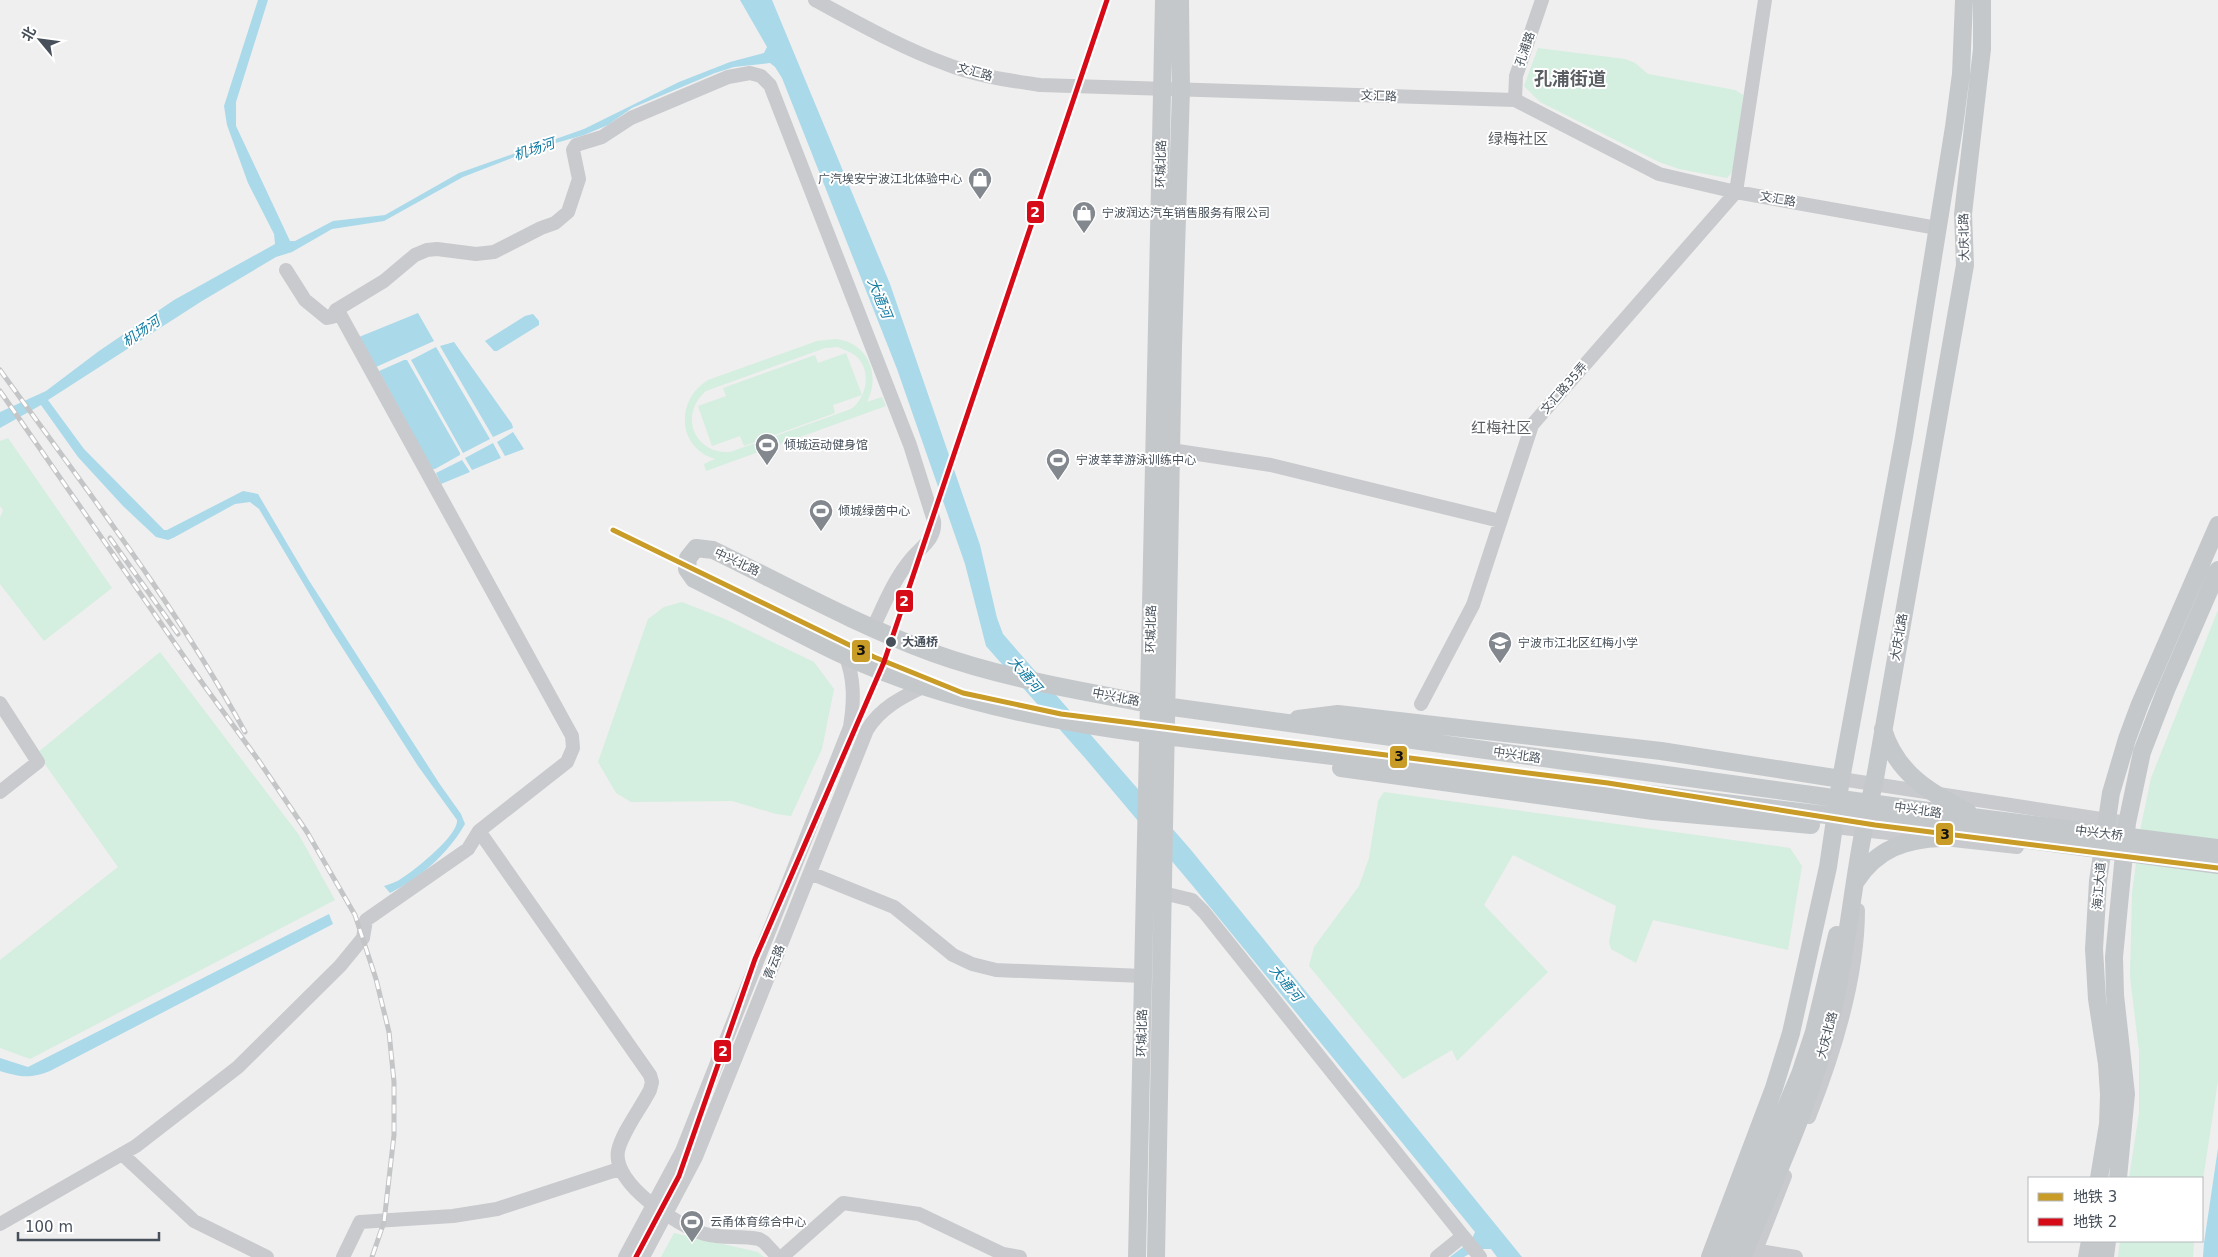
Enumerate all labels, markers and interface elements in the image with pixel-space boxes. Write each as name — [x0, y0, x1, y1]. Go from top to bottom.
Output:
north arrow — [15, 15, 65, 65]
text: 北 — [18, 24, 39, 44]
street label: 孔浦路 — [1513, 30, 1537, 68]
street label: 文汇路 — [956, 61, 994, 83]
district label: 孔浦街道 — [1534, 68, 1606, 89]
street label: 文汇路 — [1361, 88, 1397, 104]
district label: 绿梅社区 — [1488, 130, 1548, 148]
water label: 机场河 — [512, 134, 559, 163]
street label: 环城北路 — [1154, 140, 1168, 188]
shop icon: 广汽埃安宁波江北体验中心 — [967, 166, 993, 200]
place label: 广汽埃安宁波江北体验中心 — [818, 172, 962, 186]
street label: 文汇路 — [1759, 189, 1797, 209]
line badge: 2 — [1026, 200, 1045, 224]
shop icon: 宁波润达汽车销售服务有限公司 — [1071, 200, 1097, 234]
text: 2 — [1030, 204, 1040, 220]
place label: 宁波润达汽车销售服务有限公司 — [1102, 206, 1270, 220]
street label: 大庆北路 — [1957, 213, 1971, 261]
water label: 大通河 — [865, 276, 896, 323]
water label: 机场河 — [119, 311, 165, 349]
street label: 文汇路35弄 — [1538, 360, 1590, 416]
district label: 红梅社区 — [1471, 419, 1531, 437]
sports icon: 倾城运动健身馆 — [754, 432, 780, 466]
place label: 倾城运动健身馆 — [784, 438, 868, 452]
sports icon: 宁波莘莘游泳训练中心 — [1045, 447, 1071, 481]
place label: 宁波莘莘游泳训练中心 — [1076, 453, 1196, 467]
sports icon: 倾城绿茵中心 — [808, 498, 834, 532]
place label: 倾城绿茵中心 — [838, 504, 910, 518]
street label: 中兴北路 — [712, 546, 762, 578]
line badge: 2 — [895, 589, 914, 613]
text: 2 — [899, 593, 909, 609]
street label: 环城北路 — [1144, 605, 1158, 653]
street label: 大庆北路 — [1888, 612, 1910, 662]
school or university icon: 宁波市江北区红梅小学 — [1487, 630, 1513, 664]
marker: 大通桥 — [884, 635, 898, 649]
place label: 大通桥 — [902, 635, 938, 649]
place label: 宁波市江北区红梅小学 — [1518, 636, 1638, 650]
line badge: 3 — [851, 639, 871, 663]
text: 3 — [856, 642, 866, 658]
water label: 大通河 — [1005, 653, 1047, 697]
street label: 中兴北路 — [1091, 686, 1141, 708]
line badge: 3 — [1389, 745, 1408, 769]
street label: 中兴北路 — [1492, 745, 1542, 765]
text: 3 — [1394, 748, 1404, 764]
street label: 中兴北路 — [1893, 800, 1943, 820]
line badge: 3 — [1935, 822, 1954, 846]
street label: 中兴大桥 — [2074, 823, 2124, 843]
text: 3 — [1940, 826, 1950, 842]
street label: 海江大道 — [2090, 861, 2108, 911]
street label: 青云路 — [761, 943, 787, 981]
water label: 大通河 — [1267, 962, 1307, 1007]
street label: 环城北路 — [1135, 1009, 1149, 1057]
street label: 大庆北路 — [1814, 1010, 1840, 1060]
line badge: 2 — [713, 1039, 732, 1063]
text: 2 — [718, 1043, 728, 1059]
legend — [2028, 1177, 2203, 1242]
text: 地铁 3 — [2073, 1188, 2117, 1206]
sports icon: 云甬体育综合中心 — [679, 1209, 705, 1243]
scale bar — [18, 1210, 159, 1242]
text: 地铁 2 — [2073, 1213, 2117, 1231]
place label: 云甬体育综合中心 — [710, 1215, 806, 1229]
text: 100 m — [25, 1218, 73, 1236]

